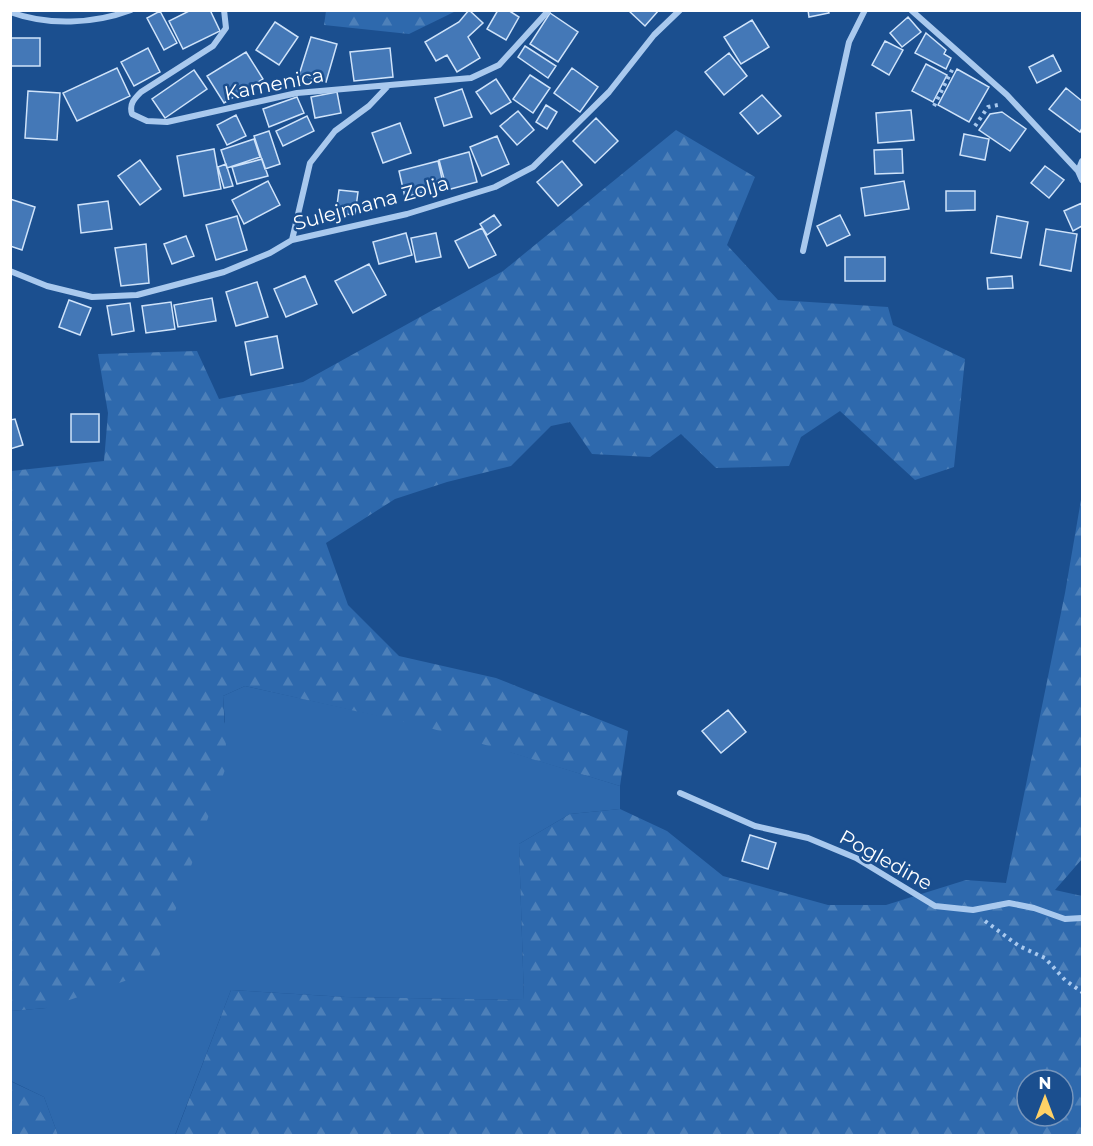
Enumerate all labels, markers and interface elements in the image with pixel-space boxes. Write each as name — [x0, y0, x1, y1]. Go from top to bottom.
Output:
street label: Kamenica — [222, 63, 326, 105]
street label: Sulejmana Zolja — [291, 171, 451, 235]
street label: Pogledine — [835, 825, 937, 895]
north arrow — [1015, 1068, 1075, 1128]
text: N — [1039, 1074, 1051, 1093]

